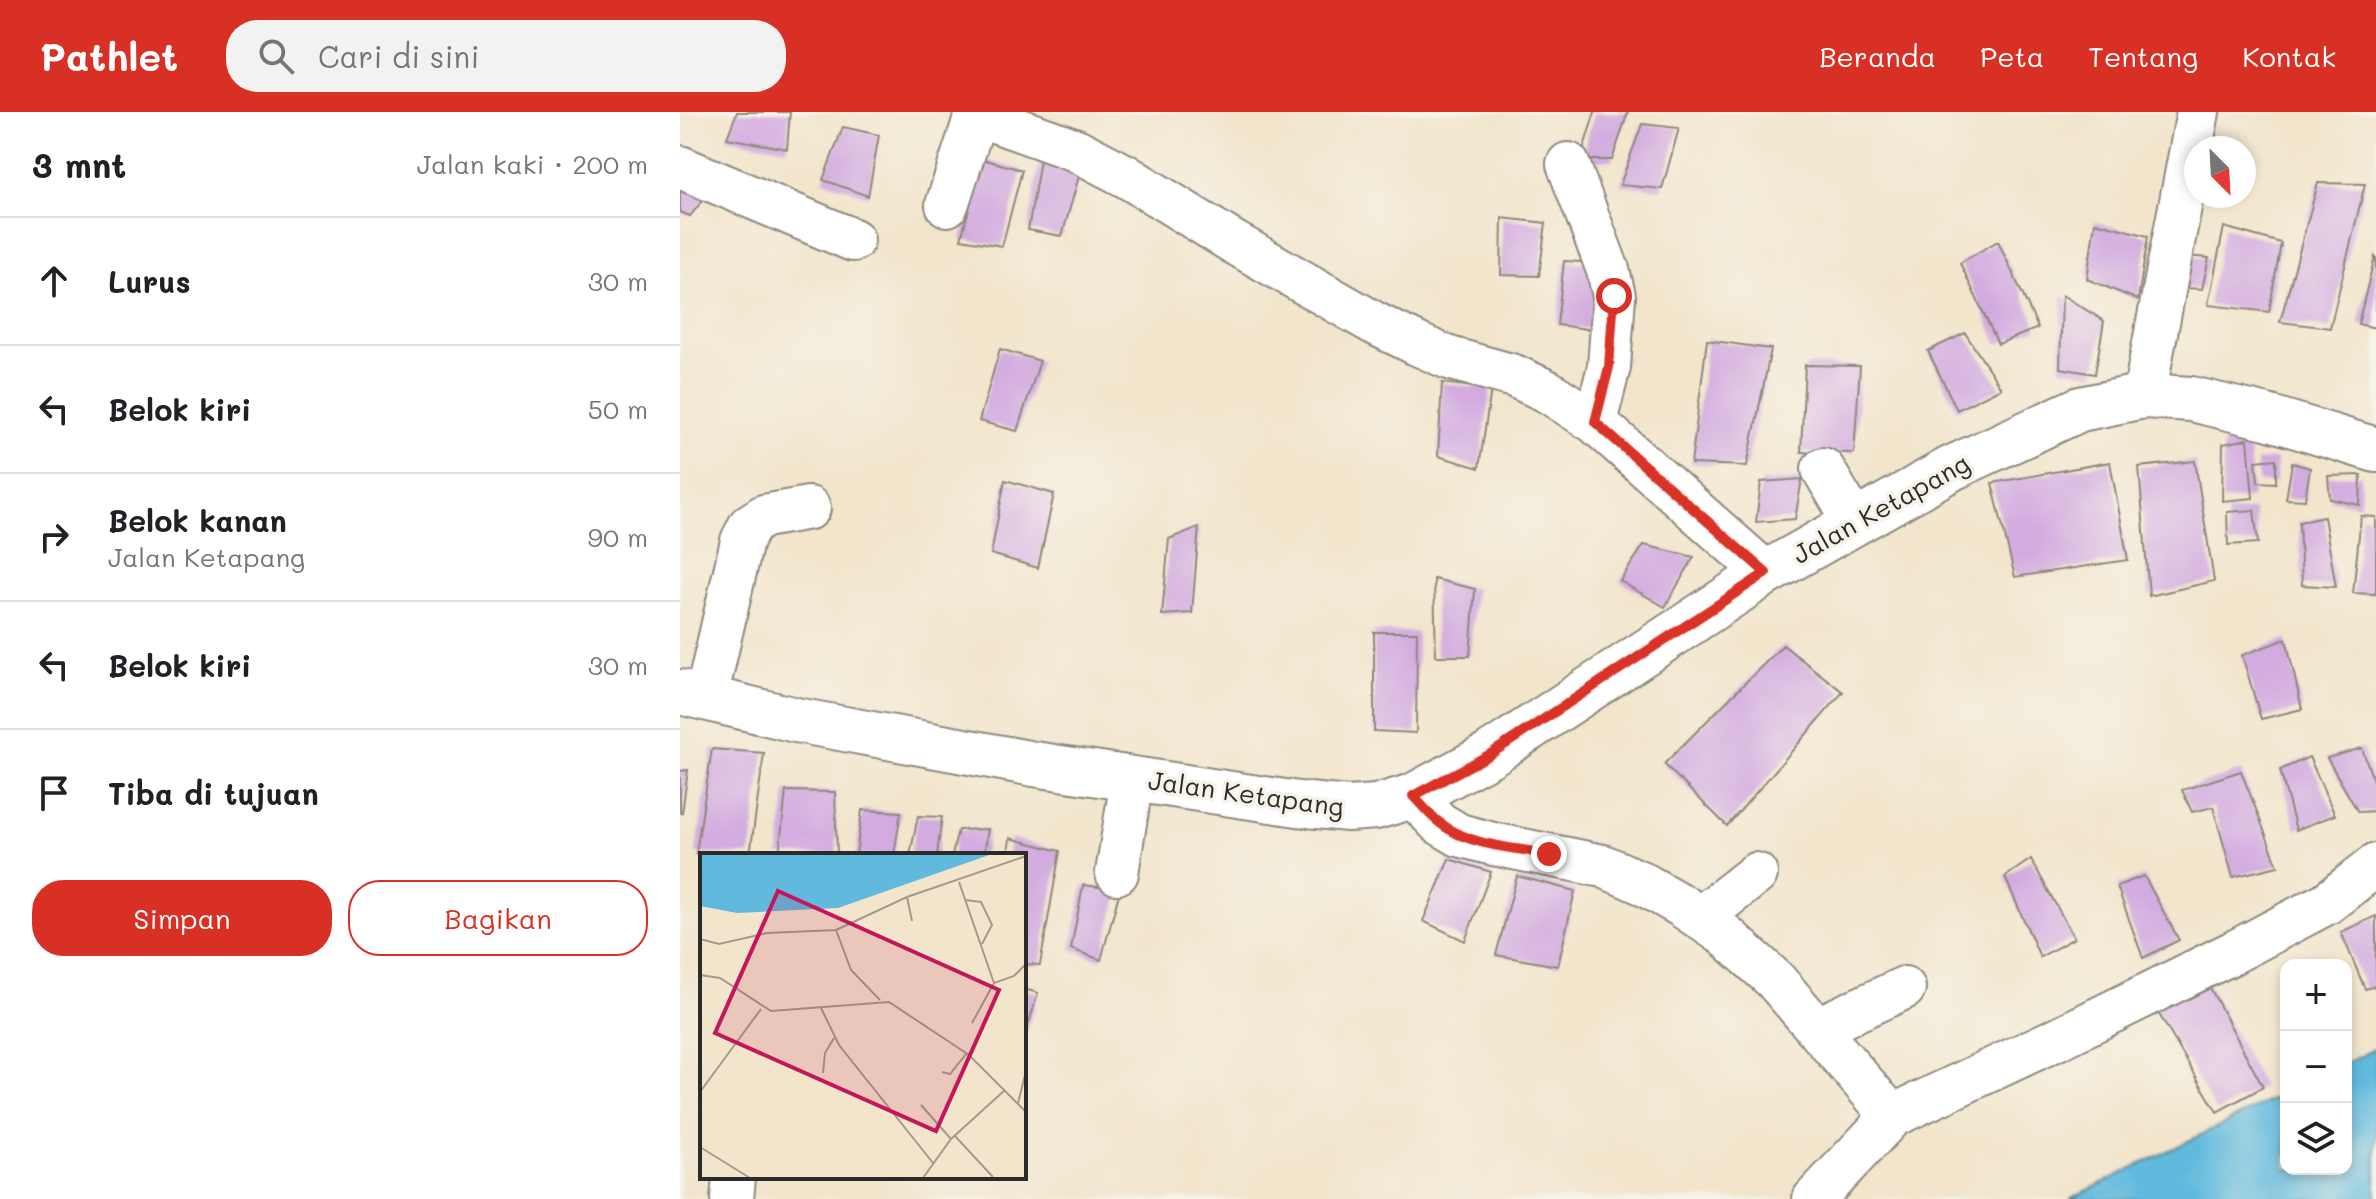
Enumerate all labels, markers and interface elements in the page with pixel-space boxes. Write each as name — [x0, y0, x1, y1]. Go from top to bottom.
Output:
search box — [226, 20, 786, 92]
text: Pathlet — [40, 31, 178, 81]
icon: search — [254, 34, 298, 78]
text: Cari di sini — [318, 36, 479, 76]
text: Beranda — [1819, 38, 1936, 74]
text: Peta — [1980, 38, 2044, 74]
text: Tentang — [2088, 38, 2198, 74]
text: Kontak — [2242, 38, 2336, 74]
north arrow — [2184, 136, 2256, 208]
text: 3 mnt — [32, 142, 126, 187]
text: Jalan kaki · 200 m — [417, 147, 648, 181]
icon: ahead — [32, 259, 76, 303]
text: Lurus — [108, 261, 191, 301]
text: 30 m — [588, 264, 648, 298]
route start — [1596, 278, 1632, 314]
icon: left — [32, 387, 76, 431]
text: Belok kiri — [108, 389, 251, 429]
text: 50 m — [588, 392, 648, 426]
street label: Jalan Ketapang — [1786, 445, 1975, 571]
text: Belok kanan — [108, 500, 287, 540]
icon: right — [32, 515, 76, 559]
text: 90 m — [588, 520, 648, 554]
text: Jalan Ketapang — [108, 540, 305, 574]
icon: left — [32, 643, 76, 687]
text: Belok kiri — [108, 645, 251, 685]
text: 30 m — [588, 648, 648, 682]
street label: Jalan Ketapang — [1146, 762, 1346, 824]
icon: arrive — [32, 771, 76, 815]
text: Tiba di tujuan — [108, 773, 319, 813]
route end — [1531, 836, 1567, 872]
inset map — [700, 853, 1026, 1179]
button: Simpan — [32, 880, 332, 956]
button: Bagikan — [348, 880, 648, 956]
map controls — [2280, 959, 2352, 1175]
button: + — [2280, 959, 2352, 1031]
button: − — [2280, 1031, 2352, 1103]
button: layers — [2280, 1103, 2352, 1175]

